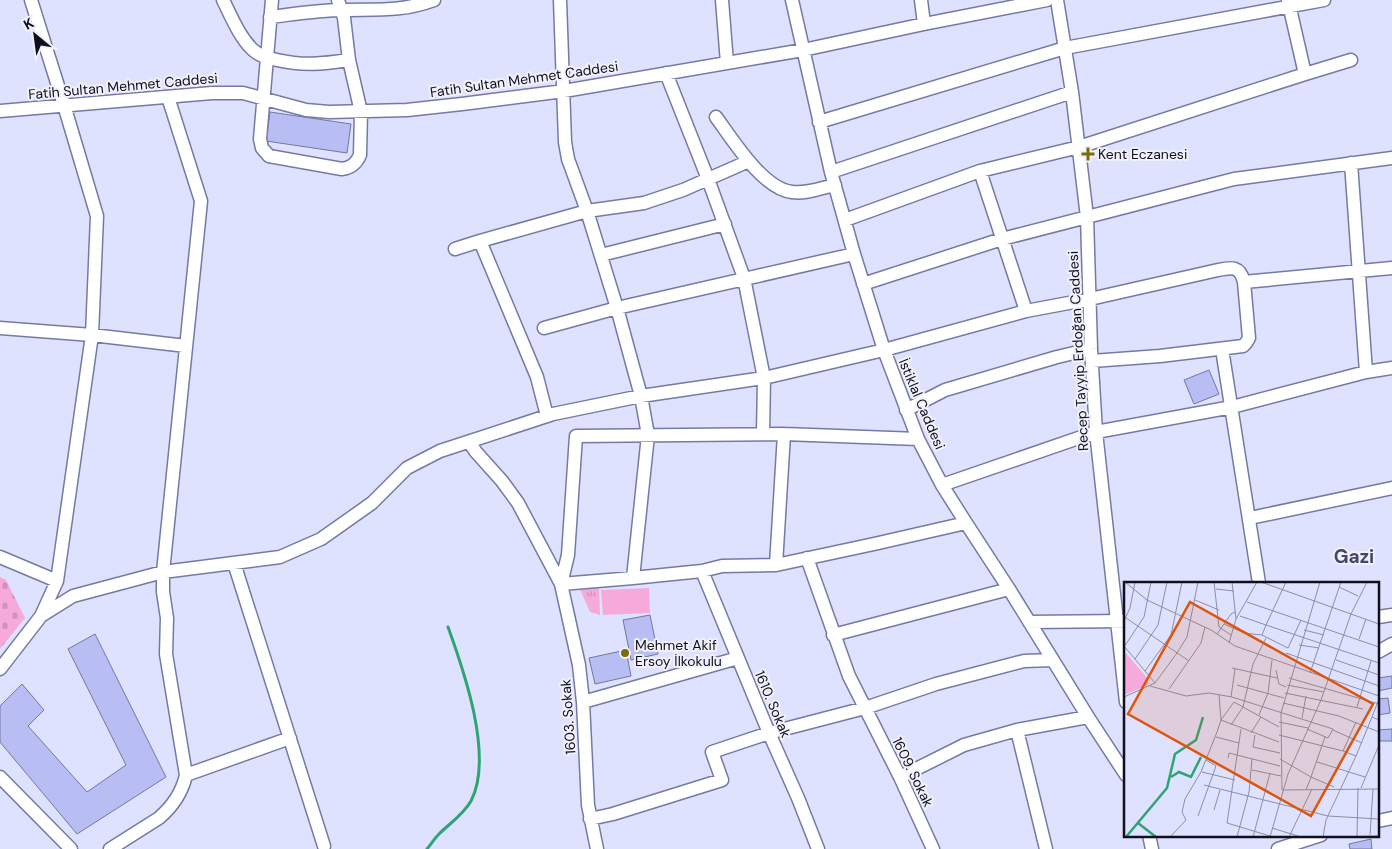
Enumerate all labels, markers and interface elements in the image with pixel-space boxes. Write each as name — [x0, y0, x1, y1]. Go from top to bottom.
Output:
north arrow — [10, 10, 60, 60]
text: K — [20, 14, 37, 34]
street label: Fatih Sultan Mehmet Caddesi — [429, 57, 619, 101]
street label: Fatih Sultan Mehmet Caddesi — [28, 69, 218, 103]
place label: Kent Eczanesi — [1098, 145, 1187, 163]
marker: Kent Eczanesi — [1082, 148, 1094, 160]
street label: Recep Tayyip Erdoğan Caddesi — [1064, 251, 1092, 451]
street label: İstiklal Caddesi — [895, 356, 949, 452]
district label: Gazi — [1334, 544, 1374, 569]
inset map — [1124, 582, 1380, 836]
place label: Mehmet Akif Ersoy İlkokulu — [635, 636, 722, 670]
marker: Mehmet Akif Ersoy İlkokulu — [619, 647, 631, 659]
street label: 1610. Sokak — [751, 668, 795, 740]
street label: 1603. Sokak — [556, 679, 580, 755]
street label: 1609. Sokak — [888, 734, 938, 810]

